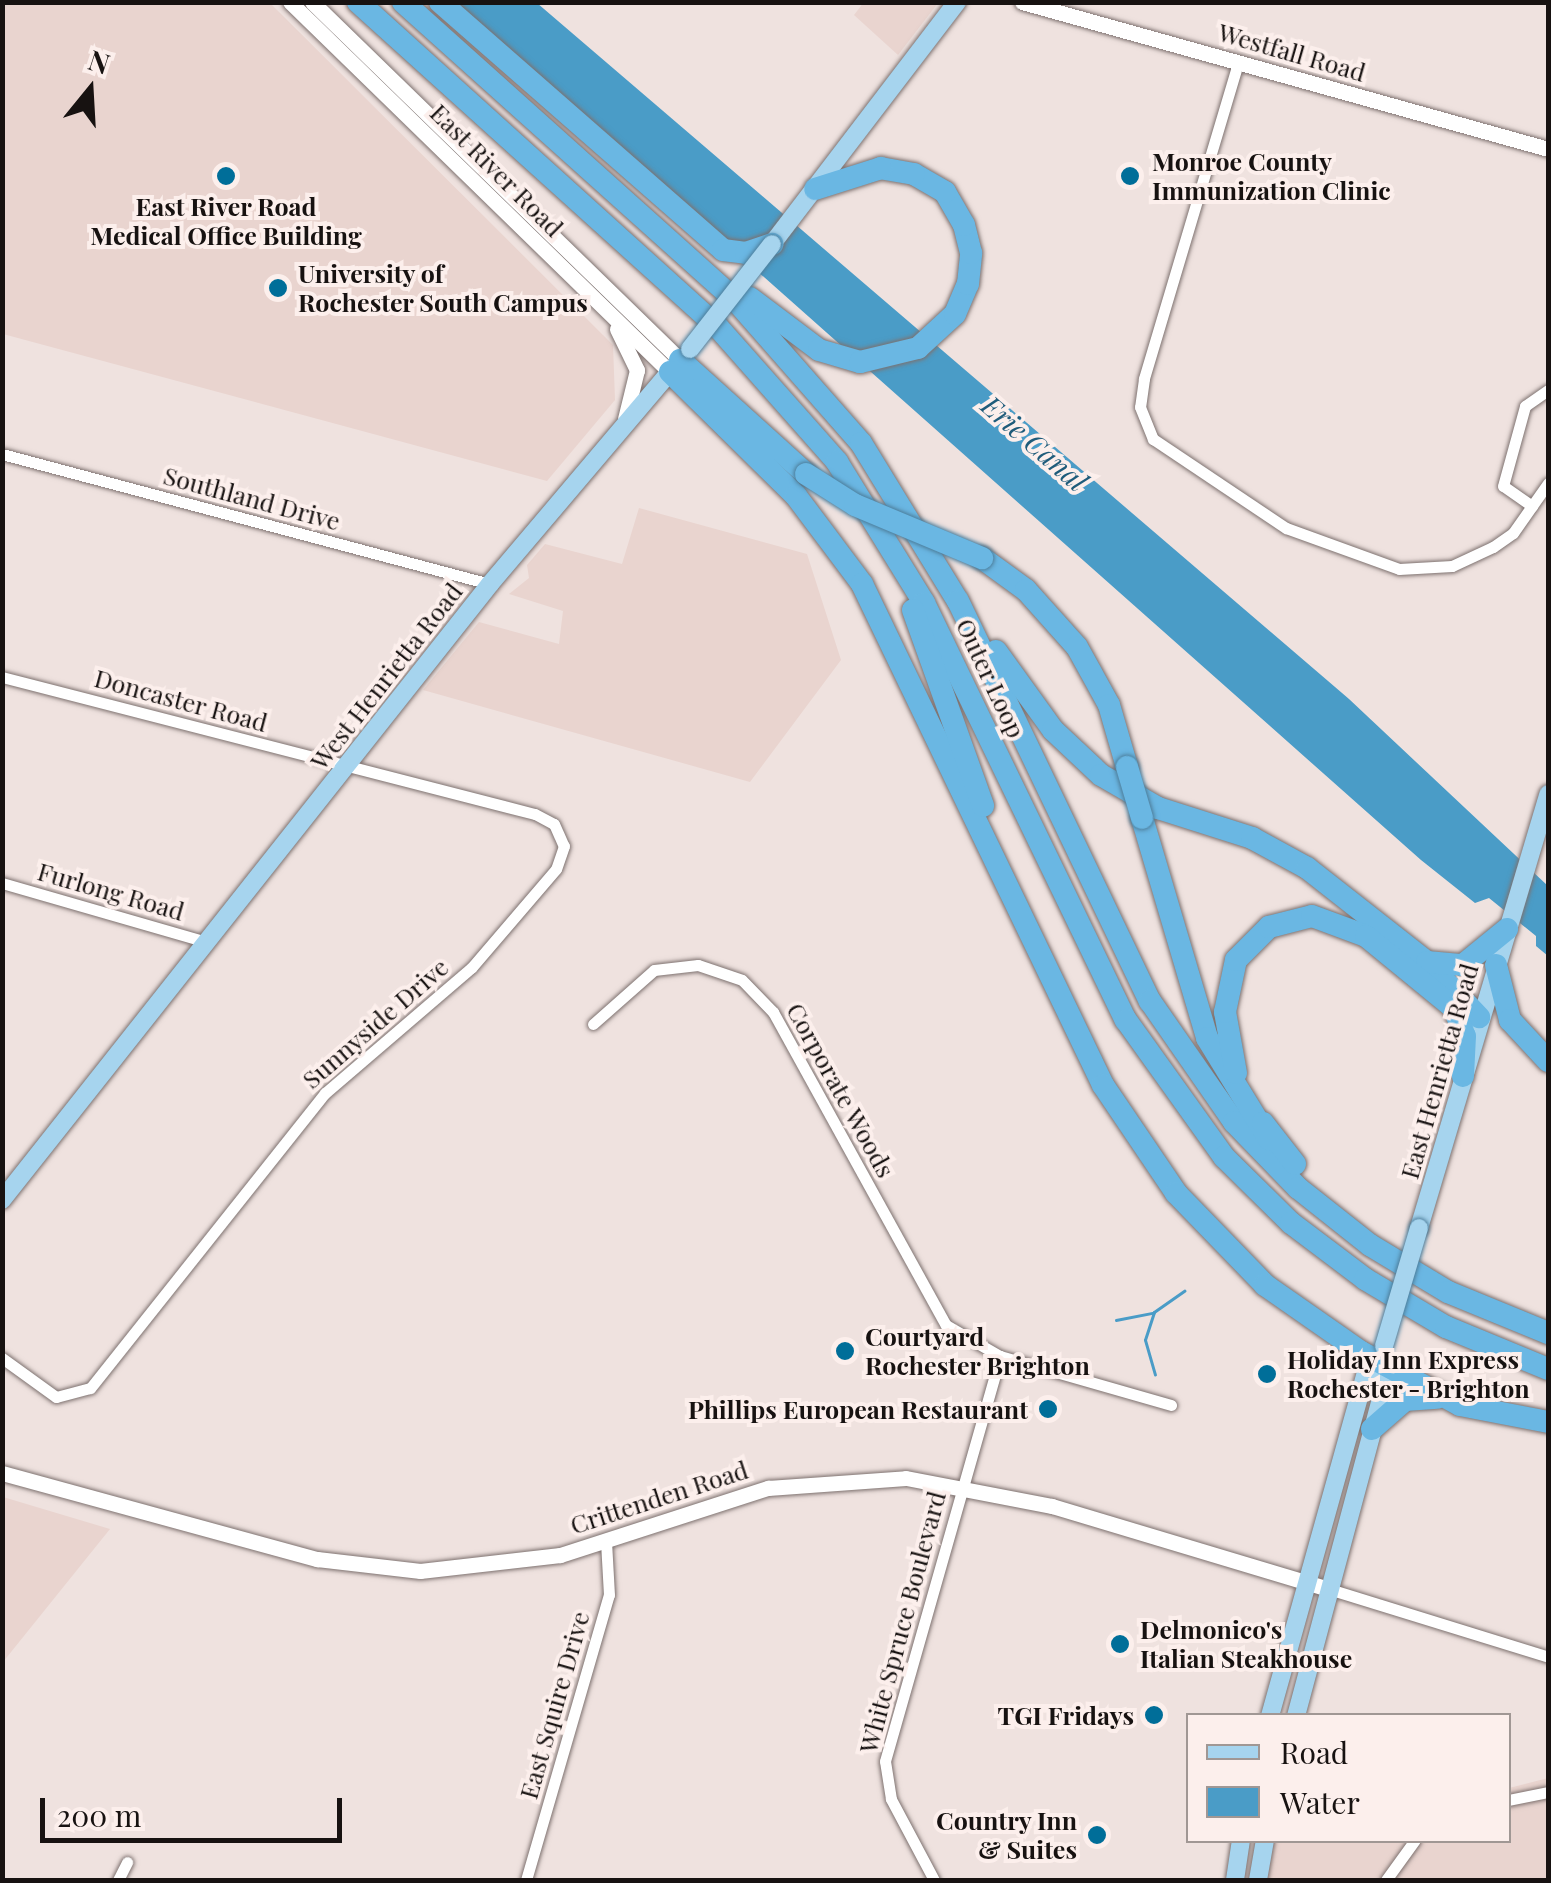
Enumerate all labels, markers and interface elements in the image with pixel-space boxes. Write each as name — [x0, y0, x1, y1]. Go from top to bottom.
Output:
street label: Westfall Road — [1215, 17, 1369, 87]
north arrow — [40, 40, 140, 140]
text: N — [84, 40, 115, 82]
street label: East River Road — [424, 97, 570, 243]
place label: Monroe County Immunization Clinic — [1152, 147, 1391, 206]
marker: Monroe County Immunization Clinic — [1117, 163, 1143, 189]
marker: East River Road Medical Office Building — [215, 165, 237, 187]
place label: East River Road Medical Office Building — [90, 192, 362, 251]
place label: University of Rochester South Campus — [298, 259, 588, 318]
marker: University of Rochester South Campus — [267, 277, 289, 299]
water label: Erie Canal — [975, 388, 1095, 498]
street label: Southland Drive — [160, 460, 344, 536]
street label: West Henrietta Road — [304, 576, 468, 776]
street label: Outer Loop — [950, 613, 1032, 743]
street label: Doncaster Road — [91, 662, 271, 738]
street label: Furlong Road — [34, 856, 188, 926]
street label: Sunnyside Drive — [296, 952, 454, 1094]
street label: East Henrietta Road — [1394, 960, 1484, 1182]
street label: Corporate Woods — [780, 997, 902, 1183]
place label: Courtyard Rochester Brighton — [865, 1322, 1090, 1381]
marker: Courtyard Rochester Brighton — [834, 1340, 856, 1362]
place label: Holiday Inn Express Rochester - Brighton — [1287, 1345, 1530, 1404]
marker: Holiday Inn Express Rochester - Brighton — [1256, 1363, 1278, 1385]
place label: Phillips European Restaurant — [688, 1394, 1028, 1424]
marker: Phillips European Restaurant — [1037, 1398, 1059, 1420]
street label: Crittenden Road — [566, 1454, 752, 1540]
street label: White Spruce Boulevard — [853, 1488, 951, 1756]
street label: East Squire Drive — [513, 1608, 595, 1802]
place label: Delmonico's Italian Steakhouse — [1140, 1615, 1352, 1674]
marker: Delmonico's Italian Steakhouse — [1109, 1633, 1131, 1655]
place label: TGI Fridays — [997, 1700, 1134, 1730]
marker: TGI Fridays — [1143, 1704, 1165, 1726]
legend — [1186, 1713, 1511, 1843]
text: Road — [1280, 1732, 1348, 1772]
scale bar — [45, 1778, 348, 1840]
text: Water — [1280, 1782, 1360, 1822]
text: 200 m — [57, 1795, 141, 1835]
place label: Country Inn & Suites — [935, 1806, 1077, 1865]
marker: Country Inn & Suites — [1086, 1824, 1108, 1846]

